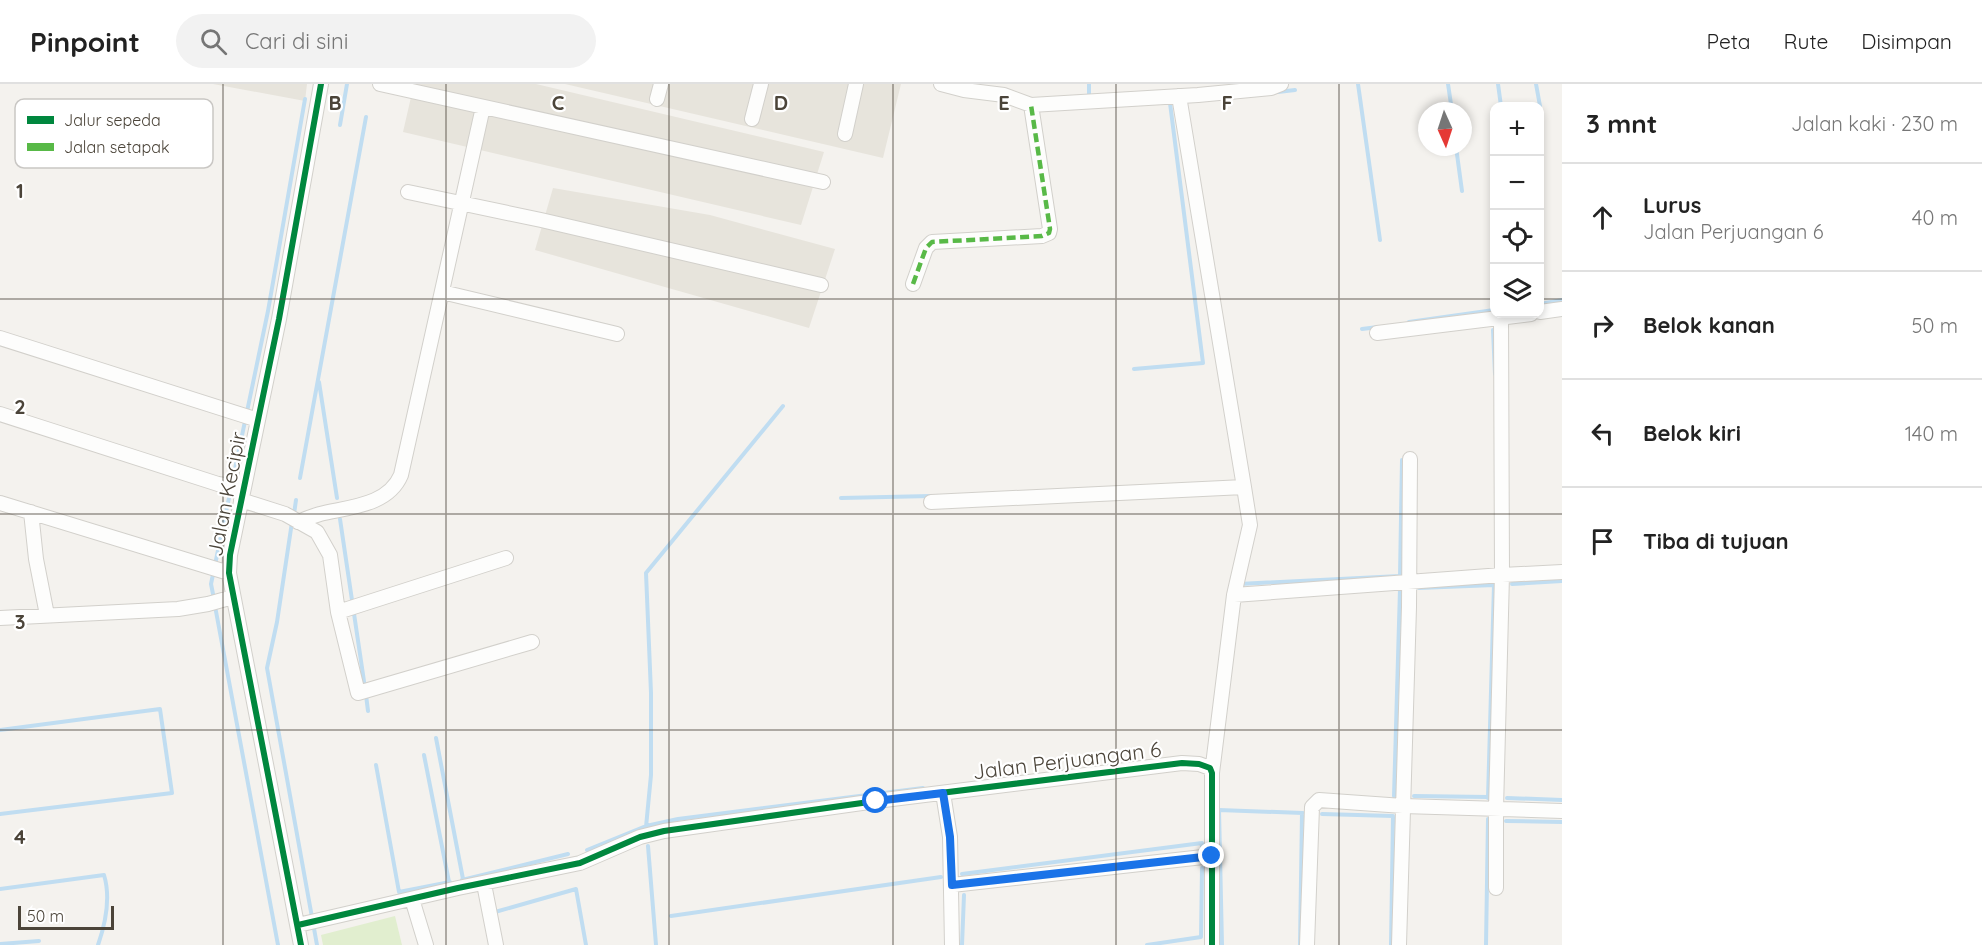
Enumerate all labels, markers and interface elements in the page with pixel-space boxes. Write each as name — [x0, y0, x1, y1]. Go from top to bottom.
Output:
search box — [176, 14, 596, 68]
text: Pinpoint — [30, 24, 140, 59]
icon: search — [197, 25, 230, 58]
text: Cari di sini — [245, 27, 348, 55]
text: Peta — [1707, 28, 1751, 54]
text: Rute — [1784, 28, 1828, 54]
text: Disimpan — [1861, 28, 1952, 54]
text: B — [328, 90, 342, 115]
text: C — [552, 90, 565, 115]
text: D — [774, 90, 788, 115]
text: E — [998, 90, 1010, 115]
text: F — [1221, 90, 1233, 115]
legend — [15, 99, 213, 168]
north arrow — [1418, 102, 1472, 156]
map controls — [1490, 102, 1544, 318]
button: + — [1490, 102, 1544, 156]
text: 3 mnt — [1586, 107, 1657, 140]
text: Jalur sepeda — [64, 110, 161, 130]
text: Jalan kaki · 230 m — [1791, 111, 1958, 136]
text: Jalan setapak — [64, 137, 169, 157]
button: − — [1490, 156, 1544, 210]
text: 1 — [16, 178, 24, 203]
text: Lurus — [1643, 191, 1701, 219]
icon: ahead — [1586, 201, 1619, 234]
text: 40 m — [1912, 205, 1958, 230]
button: locate — [1490, 210, 1544, 264]
text: Jalan Perjuangan 6 — [1643, 219, 1824, 244]
button: layers — [1490, 264, 1544, 318]
icon: right — [1586, 309, 1619, 342]
text: Belok kanan — [1643, 311, 1775, 339]
text: 50 m — [1912, 313, 1958, 338]
text: 2 — [14, 394, 26, 419]
icon: left — [1586, 417, 1619, 450]
text: Belok kiri — [1643, 419, 1741, 447]
text: 140 m — [1905, 421, 1958, 446]
street label: Jalan Kecipir — [201, 429, 251, 558]
icon: arrive — [1586, 525, 1619, 558]
text: Tiba di tujuan — [1643, 527, 1789, 555]
text: 3 — [15, 609, 25, 634]
street label: Jalan Perjuangan 6 — [971, 736, 1163, 784]
route start — [862, 787, 888, 813]
text: 4 — [14, 824, 26, 849]
route end — [1198, 842, 1224, 868]
scale bar — [18, 903, 114, 930]
text: 50 m — [27, 906, 64, 926]

